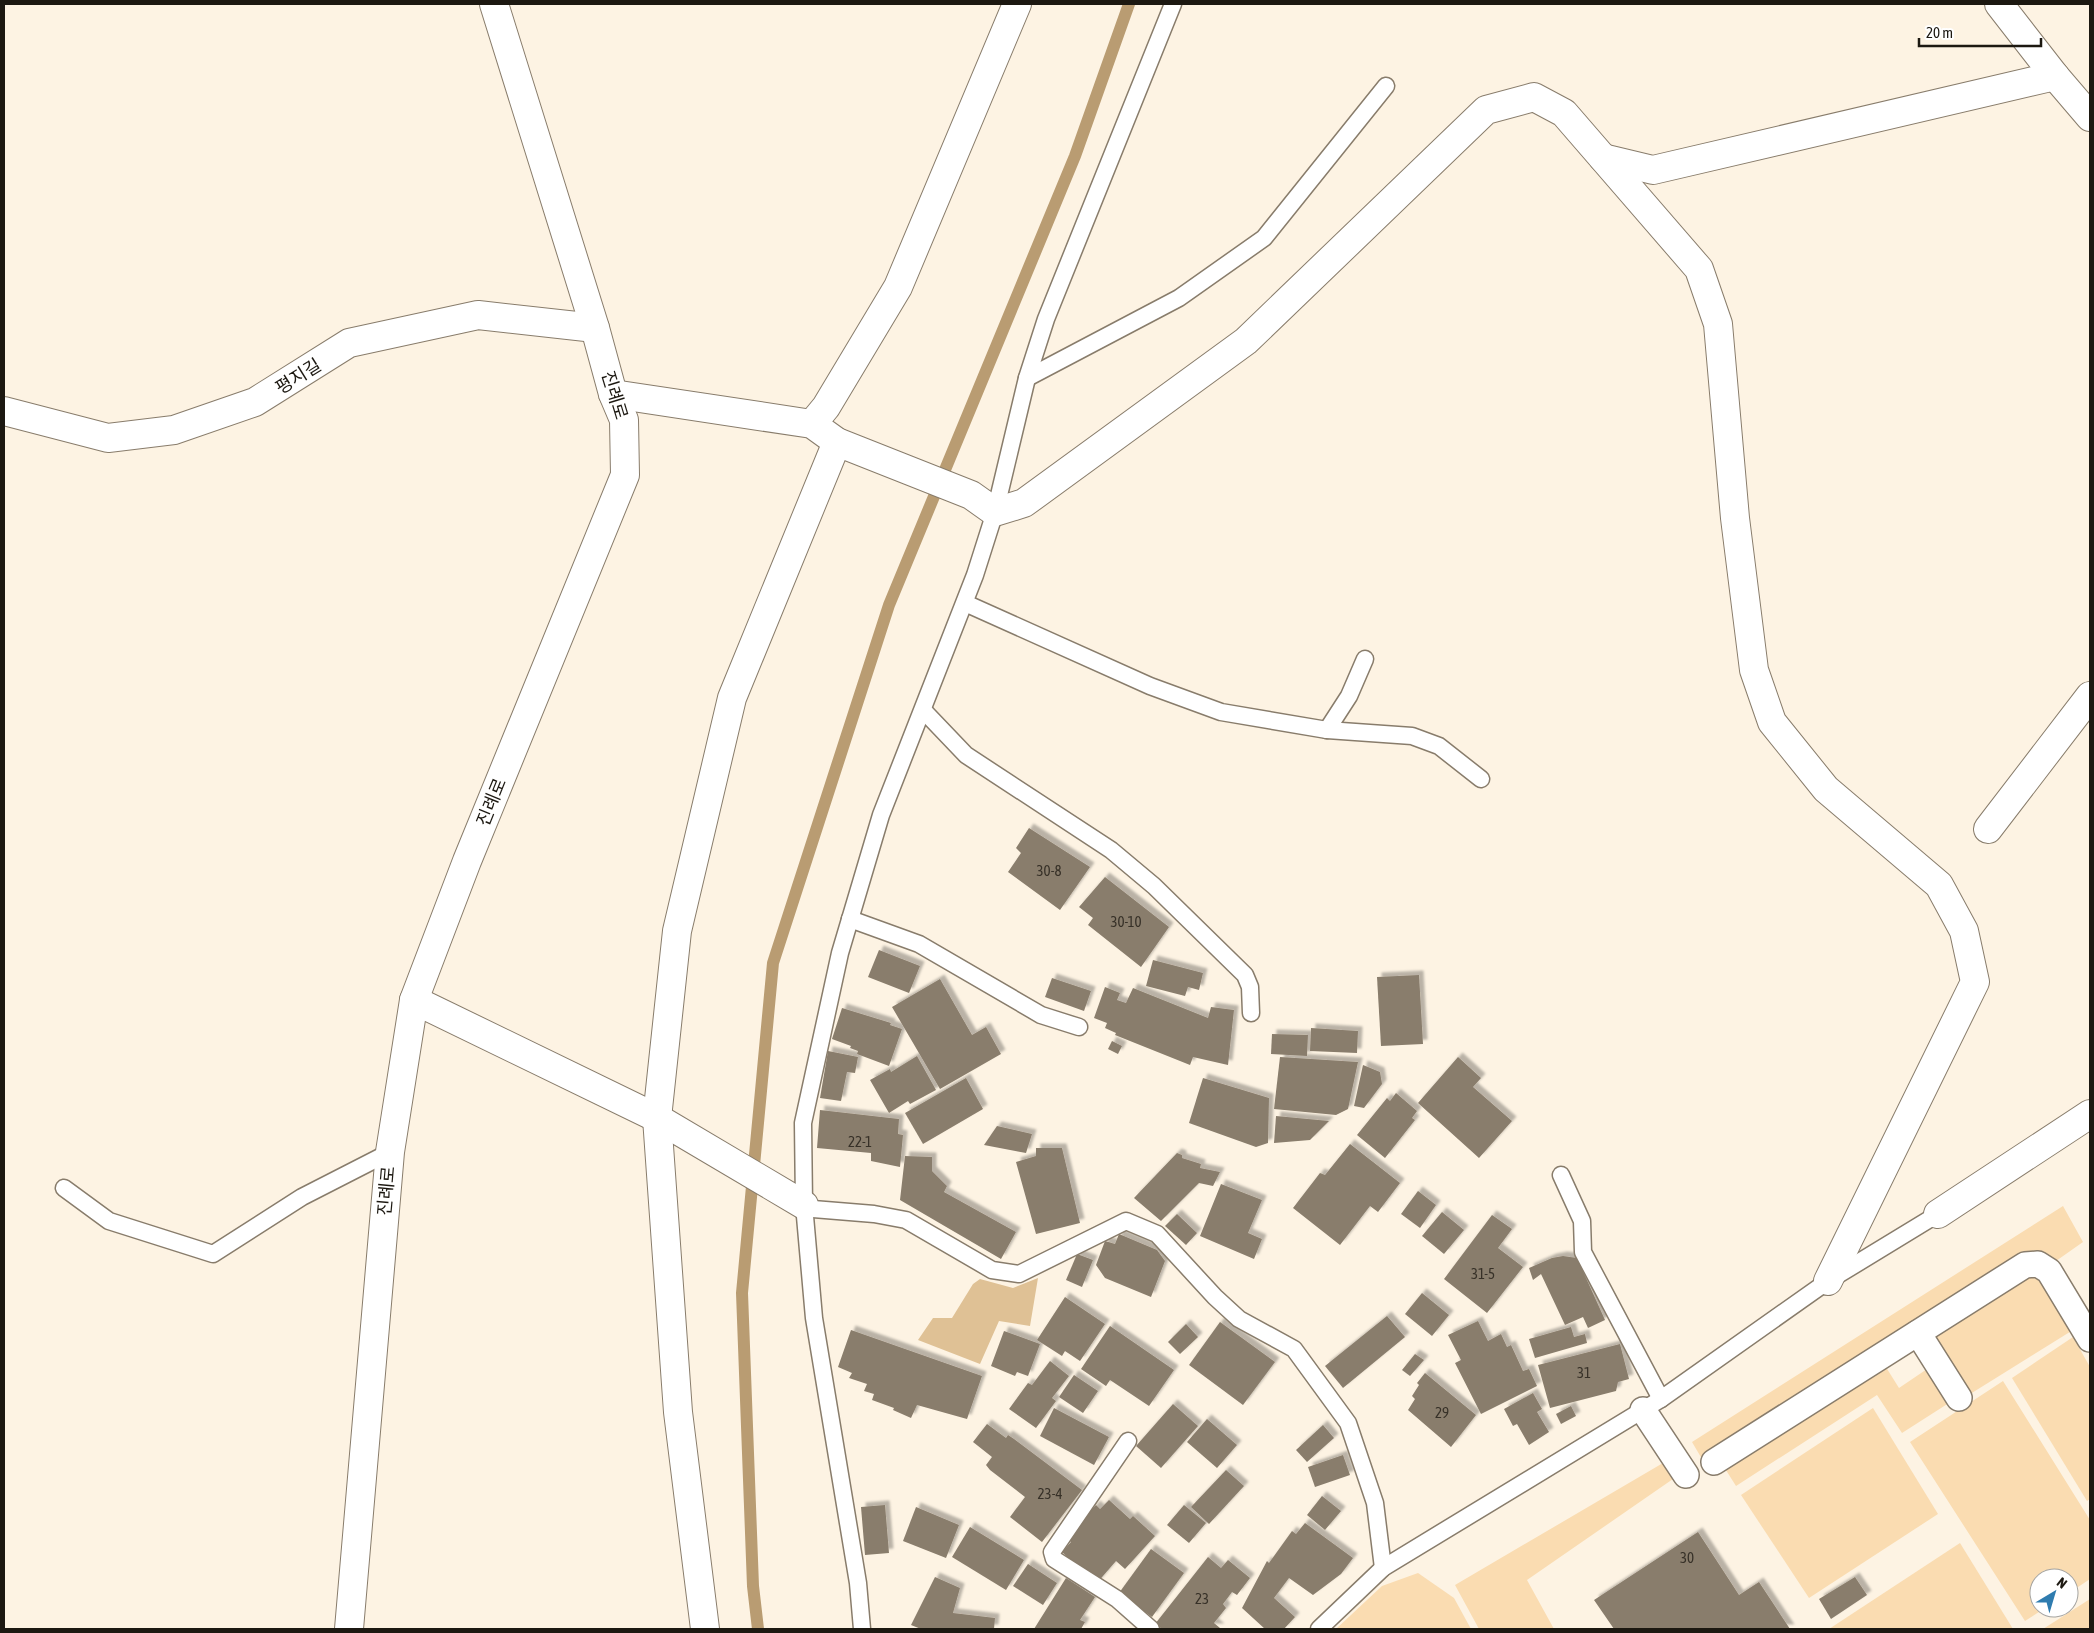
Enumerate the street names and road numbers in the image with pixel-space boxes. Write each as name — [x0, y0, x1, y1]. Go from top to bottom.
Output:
street label: 평지길 — [271, 354, 325, 398]
street label: 진례로 — [598, 368, 632, 422]
street label: 진례로 — [472, 775, 510, 829]
street label: 진례로 — [373, 1165, 399, 1217]

